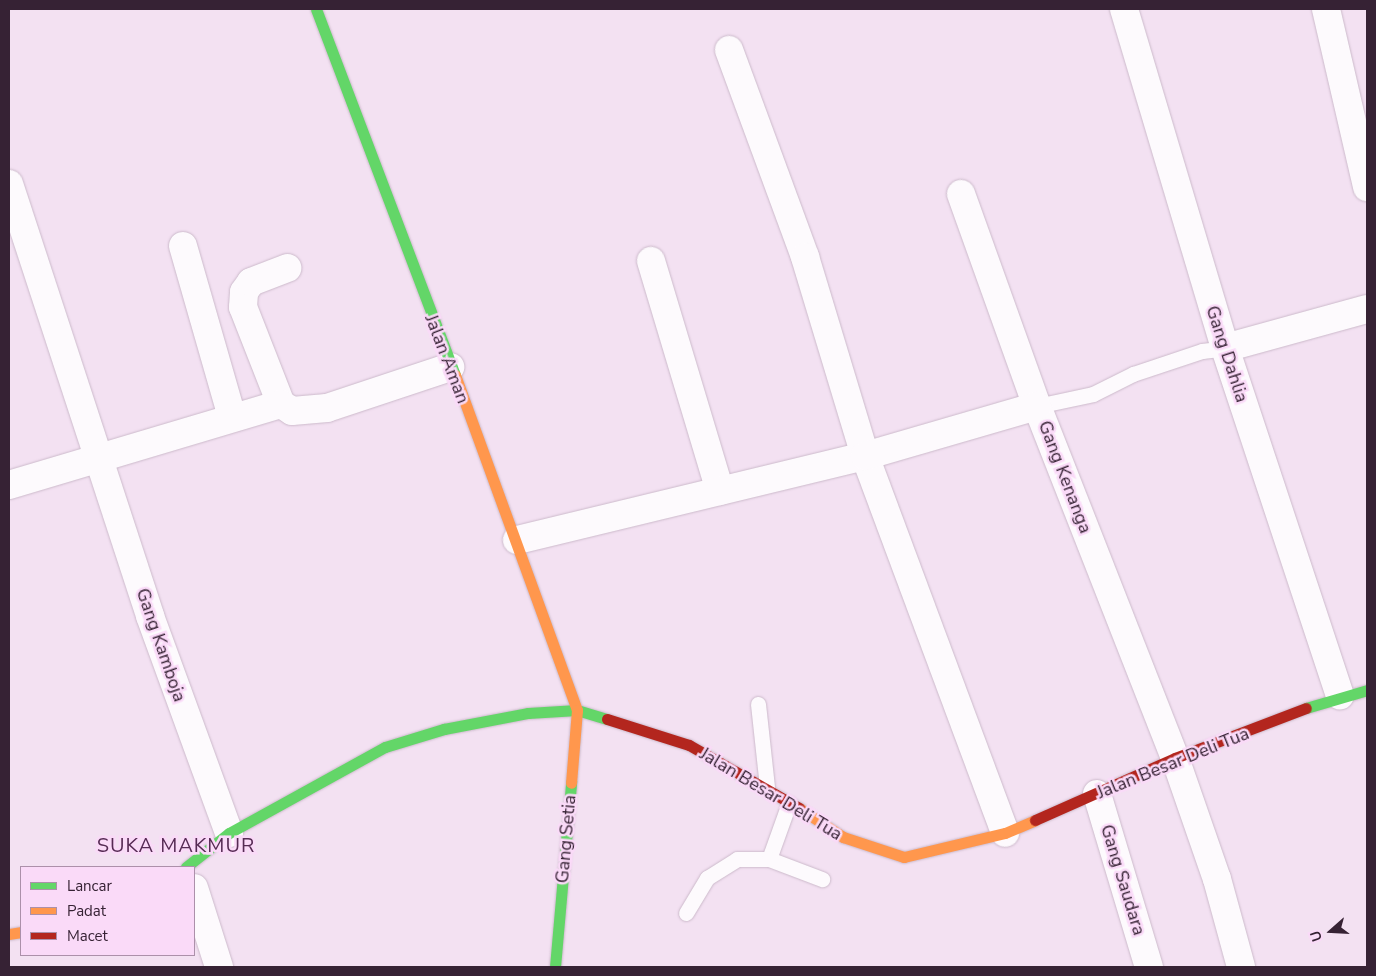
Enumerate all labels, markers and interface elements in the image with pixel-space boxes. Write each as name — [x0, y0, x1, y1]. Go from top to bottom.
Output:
street label: Gang Dahlia — [1201, 303, 1253, 405]
street label: Jalan Aman — [420, 312, 474, 406]
street label: Gang Kenanga — [1034, 418, 1096, 536]
street label: Gang Kamboja — [131, 585, 191, 705]
street label: Jalan Besar Deli Tua — [1094, 723, 1252, 803]
street label: Jalan Besar Deli Tua — [696, 743, 846, 845]
street label: Gang Setia — [551, 794, 581, 884]
street label: Gang Saudara — [1096, 822, 1150, 938]
district label: SUKA MAKMUR — [95, 833, 257, 857]
legend — [20, 866, 195, 956]
text: Lancar — [67, 876, 112, 896]
text: Padat — [67, 901, 106, 921]
north arrow — [1306, 906, 1356, 956]
text: Macet — [67, 926, 108, 946]
text: U — [1306, 928, 1327, 944]

